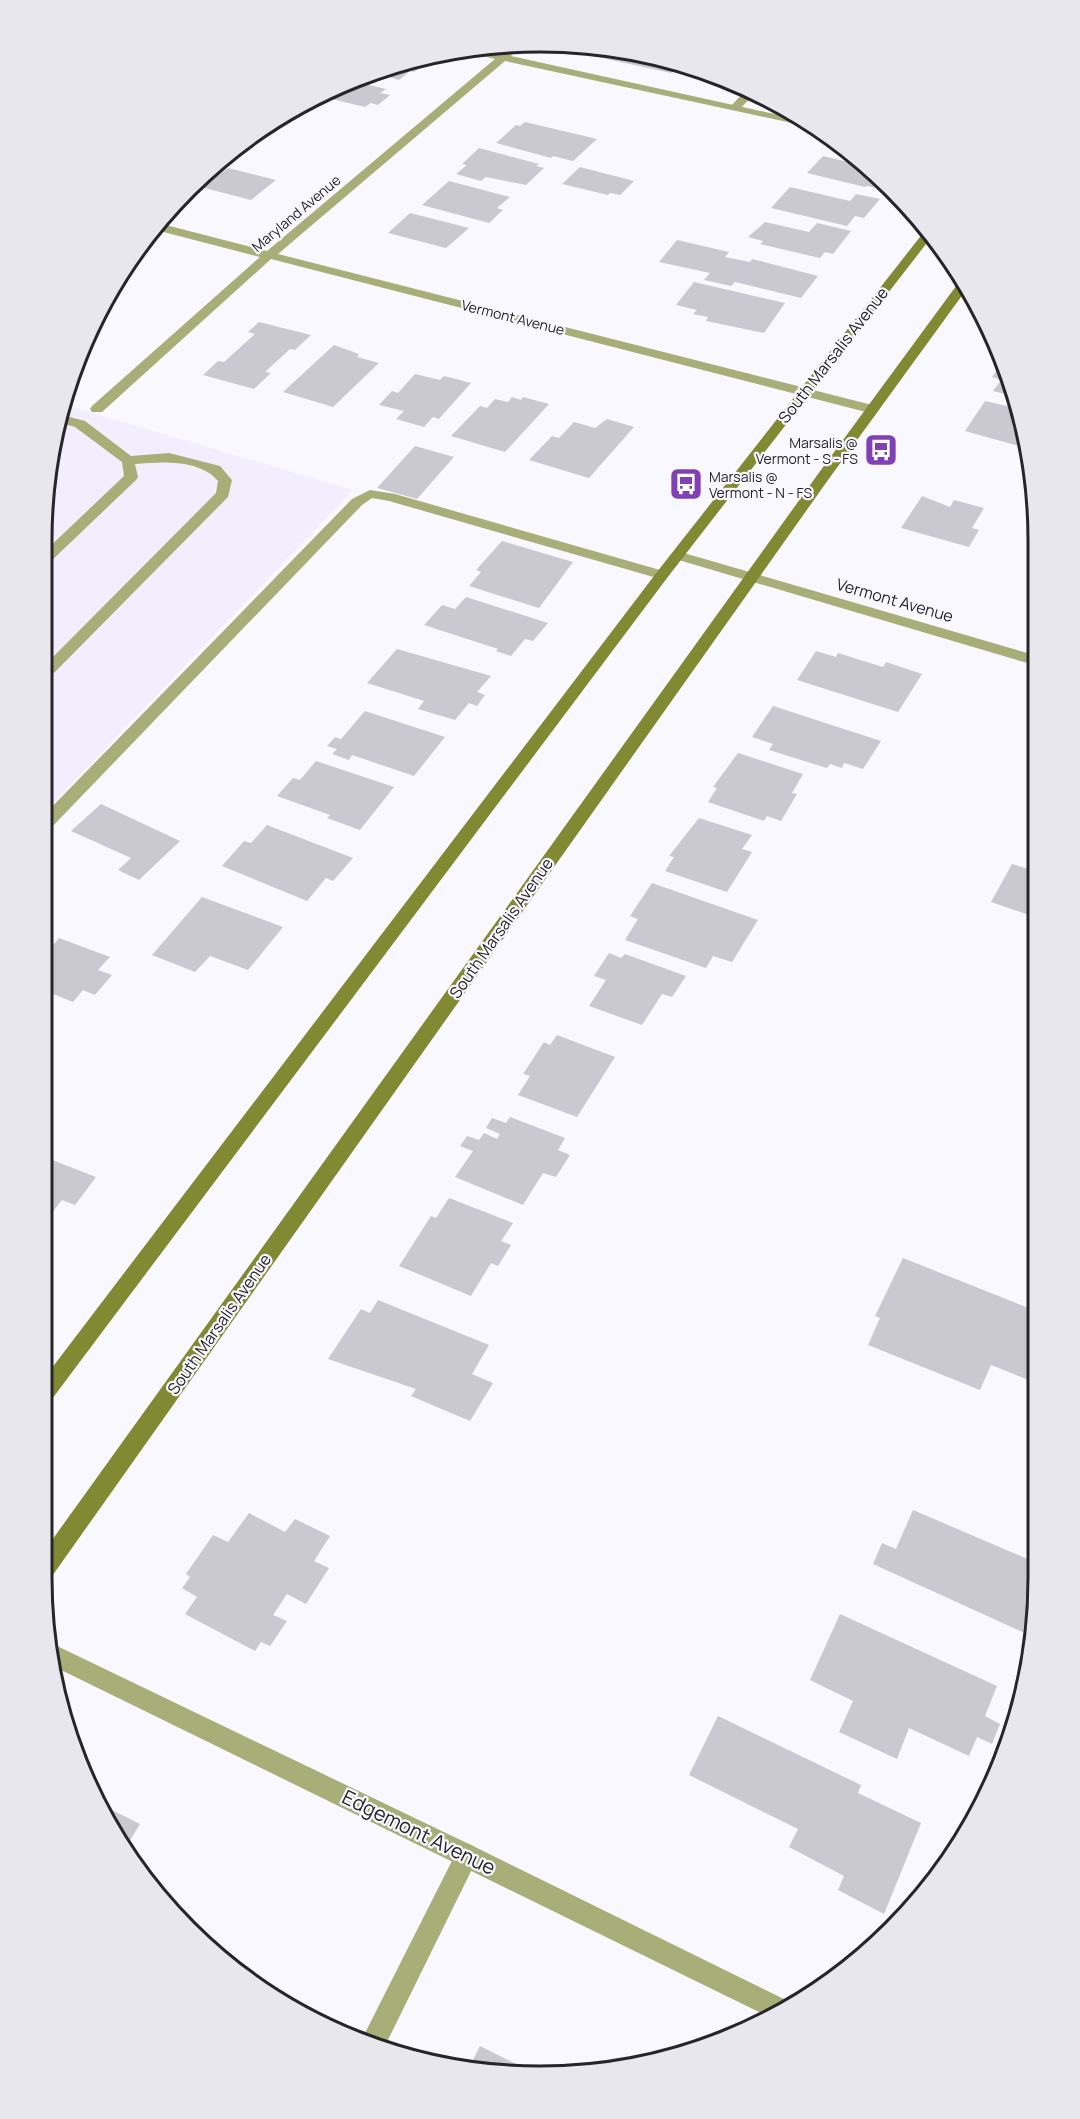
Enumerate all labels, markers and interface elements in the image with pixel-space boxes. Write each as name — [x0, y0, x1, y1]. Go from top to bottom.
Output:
street label: Maryland Avenue — [248, 170, 344, 256]
street label: South Marsalis Avenue — [773, 282, 893, 428]
street label: Vermont Avenue — [459, 295, 567, 339]
bus stop icon: Marsalis @ Vermont - S - FS — [863, 432, 899, 468]
place label: Marsalis @ Vermont - S - FS — [756, 433, 858, 468]
bus stop icon: Marsalis @ Vermont - N - FS — [668, 466, 704, 502]
place label: Marsalis @ Vermont - N - FS — [709, 467, 812, 502]
street label: Vermont Avenue — [834, 573, 956, 627]
street label: South Marsalis Avenue — [444, 853, 558, 1003]
street label: South Marsalis Avenue — [162, 1249, 276, 1399]
street label: Edgemont Avenue — [338, 1783, 500, 1881]

